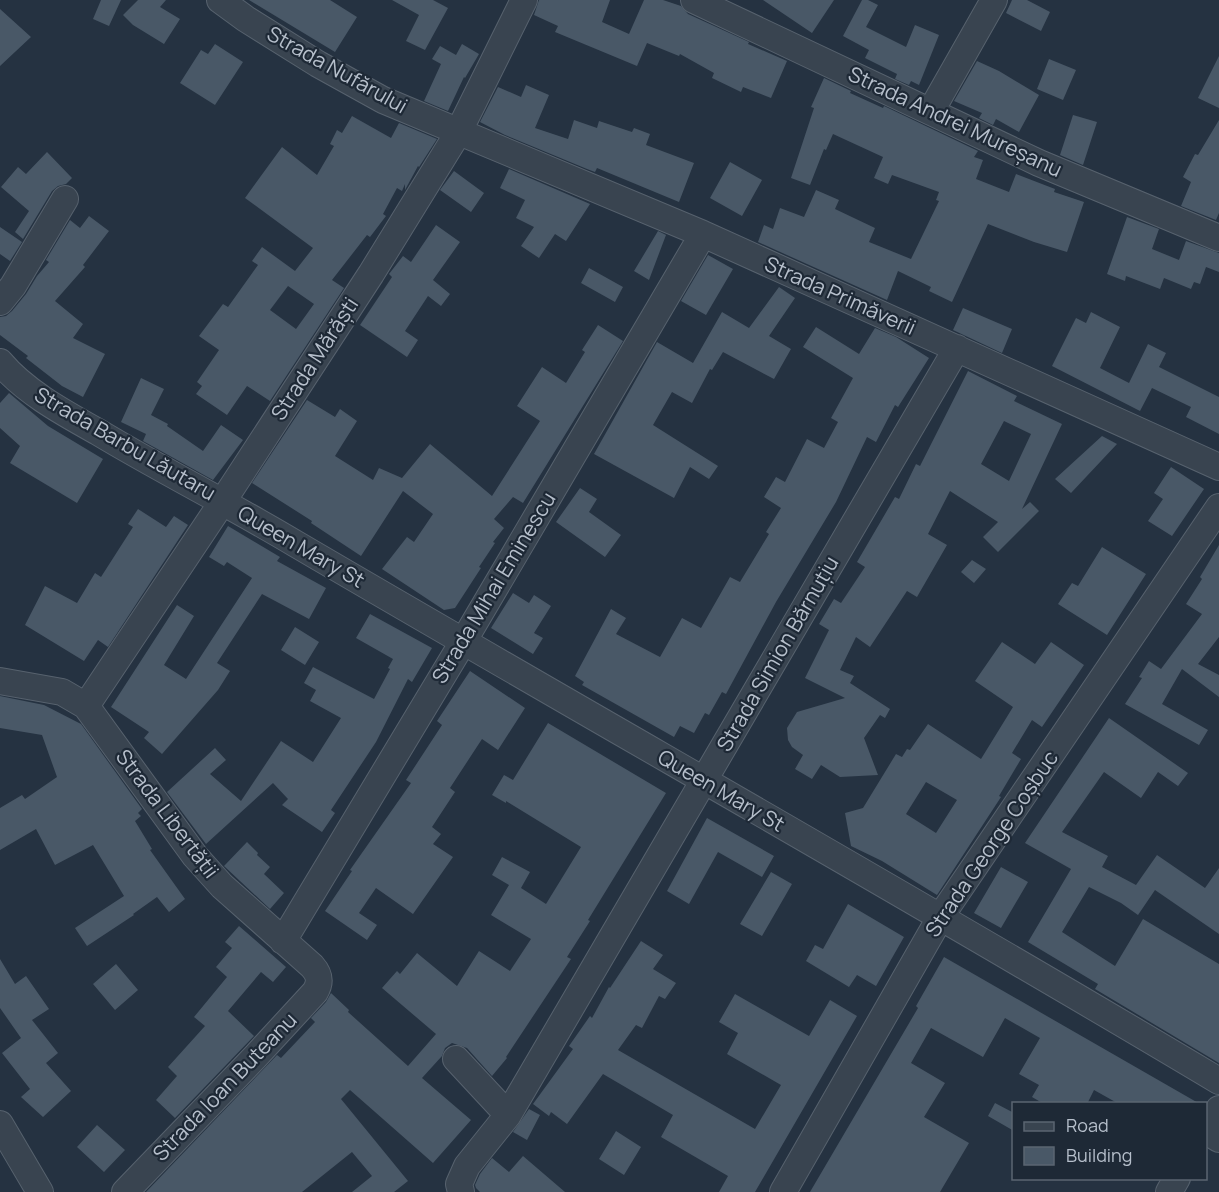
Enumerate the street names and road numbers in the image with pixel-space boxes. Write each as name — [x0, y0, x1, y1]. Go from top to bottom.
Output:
street label: Strada Nufărului — [262, 19, 413, 119]
street label: Strada Andrei Mureșanu — [844, 59, 1067, 183]
street label: Strada Primăverii — [760, 249, 920, 341]
street label: Strada Mărăști — [264, 292, 364, 425]
street label: Strada Barbu Lăutaru — [30, 380, 221, 506]
street label: Strada Mihai Eminescu — [425, 487, 561, 688]
street label: Queen Mary St — [233, 499, 370, 594]
street label: Strada Simion Bărnuțiu — [710, 551, 845, 756]
street label: Strada Libertății — [110, 743, 226, 884]
street label: Queen Mary St — [653, 743, 790, 838]
street label: Strada George Coșbuc — [918, 745, 1064, 942]
street label: Strada Ioan Buteanu — [146, 1006, 302, 1167]

